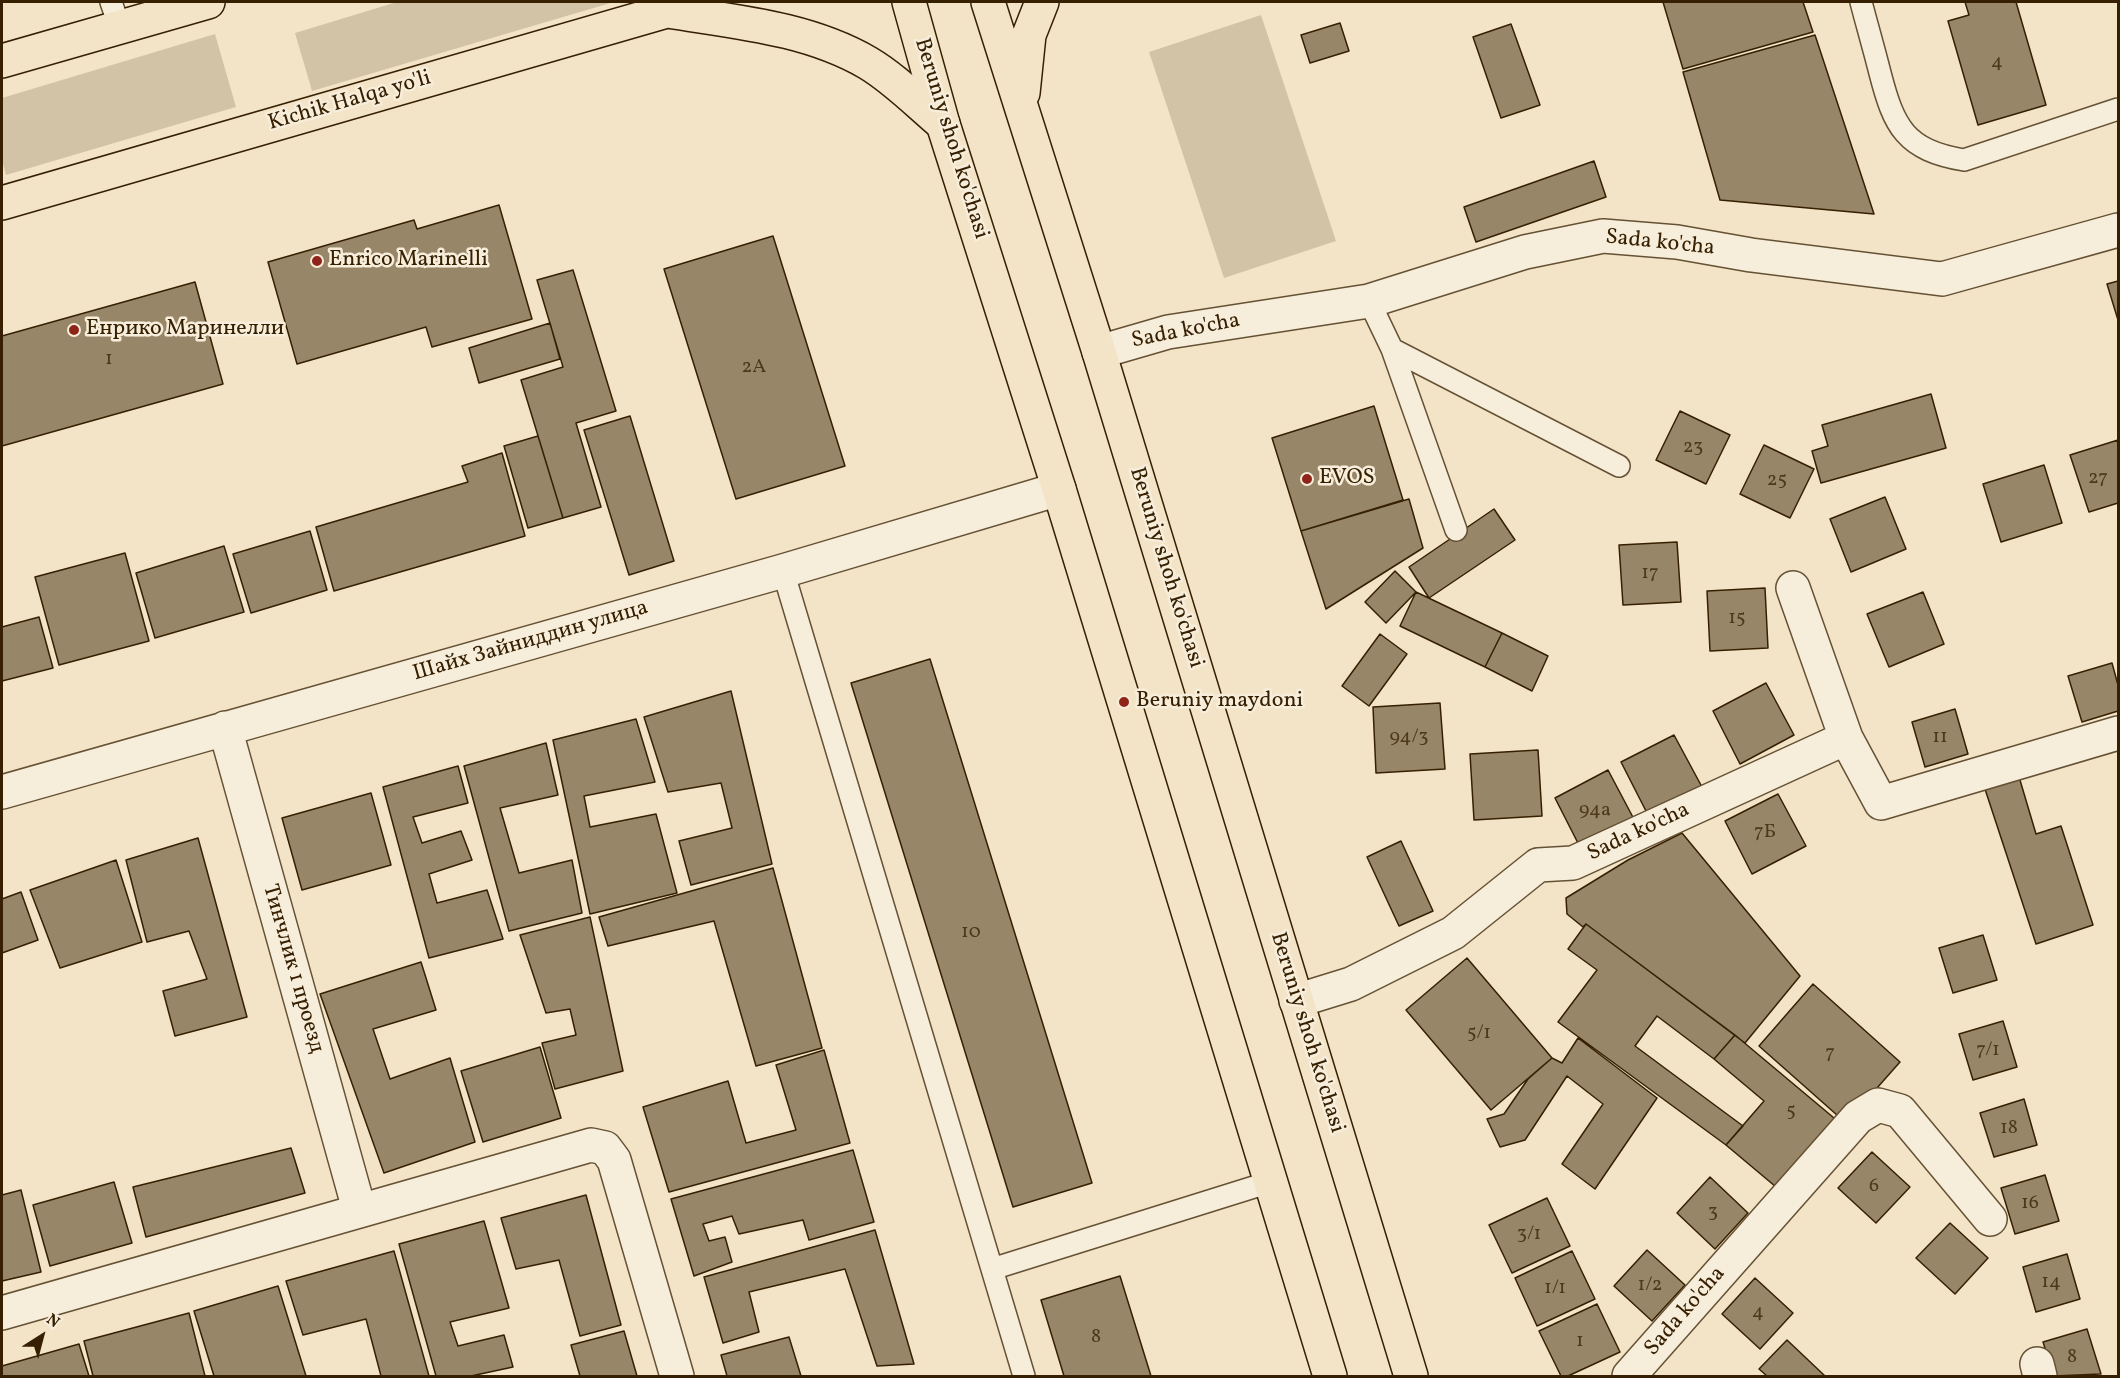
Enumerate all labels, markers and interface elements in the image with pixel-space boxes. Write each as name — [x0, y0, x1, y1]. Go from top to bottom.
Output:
street label: Beruniy shoh ko'chasi — [907, 35, 993, 243]
house number: 4 — [1991, 51, 2003, 75]
street label: Kichik Halqa yo'li — [265, 66, 435, 138]
street label: Sada ko'cha — [1604, 225, 1716, 263]
place label: Enrico Marinelli — [329, 248, 488, 274]
marker: Enrico Marinelli — [310, 254, 324, 268]
street label: Sada ko'cha — [1130, 309, 1242, 355]
place label: Енрико Маринелли — [86, 317, 284, 343]
marker: Енрико Маринелли — [67, 323, 81, 337]
house number: 1 — [105, 348, 113, 372]
house number: 2А — [742, 356, 766, 380]
house number: 23 — [1683, 436, 1703, 460]
street label: Beruniy shoh ko'chasi — [1122, 464, 1208, 672]
place label: EVOS — [1319, 466, 1375, 492]
house number: 27 — [2088, 467, 2108, 491]
house number: 25 — [1767, 469, 1787, 493]
marker: EVOS — [1300, 472, 1314, 486]
house number: 17 — [1641, 562, 1659, 586]
street label: Шайх Зайниддин улица — [410, 596, 652, 688]
house number: 15 — [1728, 607, 1746, 631]
place label: Beruniy maydoni — [1136, 689, 1303, 715]
marker: Beruniy maydoni — [1117, 695, 1131, 709]
house number: 94/3 — [1390, 726, 1428, 750]
house number: 11 — [1932, 726, 1948, 750]
street label: Sada ko'cha — [1584, 798, 1694, 868]
house number: 94a — [1579, 799, 1611, 823]
house number: 7Б — [1754, 821, 1776, 845]
street label: Тинчлик 1 проезд — [255, 881, 329, 1057]
house number: 10 — [961, 921, 981, 945]
street label: Beruniy shoh ko'chasi — [1263, 929, 1349, 1137]
house number: 5/1 — [1467, 1022, 1491, 1046]
house number: 7/1 — [1976, 1039, 2000, 1063]
house number: 7 — [1825, 1042, 1835, 1066]
house number: 5 — [1786, 1100, 1796, 1124]
house number: 18 — [2000, 1117, 2018, 1141]
house number: 6 — [1869, 1175, 1879, 1199]
house number: 16 — [2021, 1192, 2039, 1216]
house number: 3 — [1708, 1201, 1718, 1225]
house number: 3/1 — [1517, 1223, 1541, 1247]
street label: Sada ko'cha — [1640, 1262, 1732, 1362]
house number: 14 — [2041, 1271, 2061, 1295]
house number: 1/2 — [1638, 1274, 1662, 1298]
house number: 1/1 — [1544, 1277, 1566, 1301]
house number: 4 — [1752, 1301, 1764, 1325]
north arrow — [12, 1306, 72, 1366]
text: N — [41, 1309, 64, 1334]
house number: 8 — [1091, 1326, 1101, 1350]
house number: 1 — [1576, 1330, 1584, 1354]
house number: 8 — [2067, 1346, 2077, 1370]

